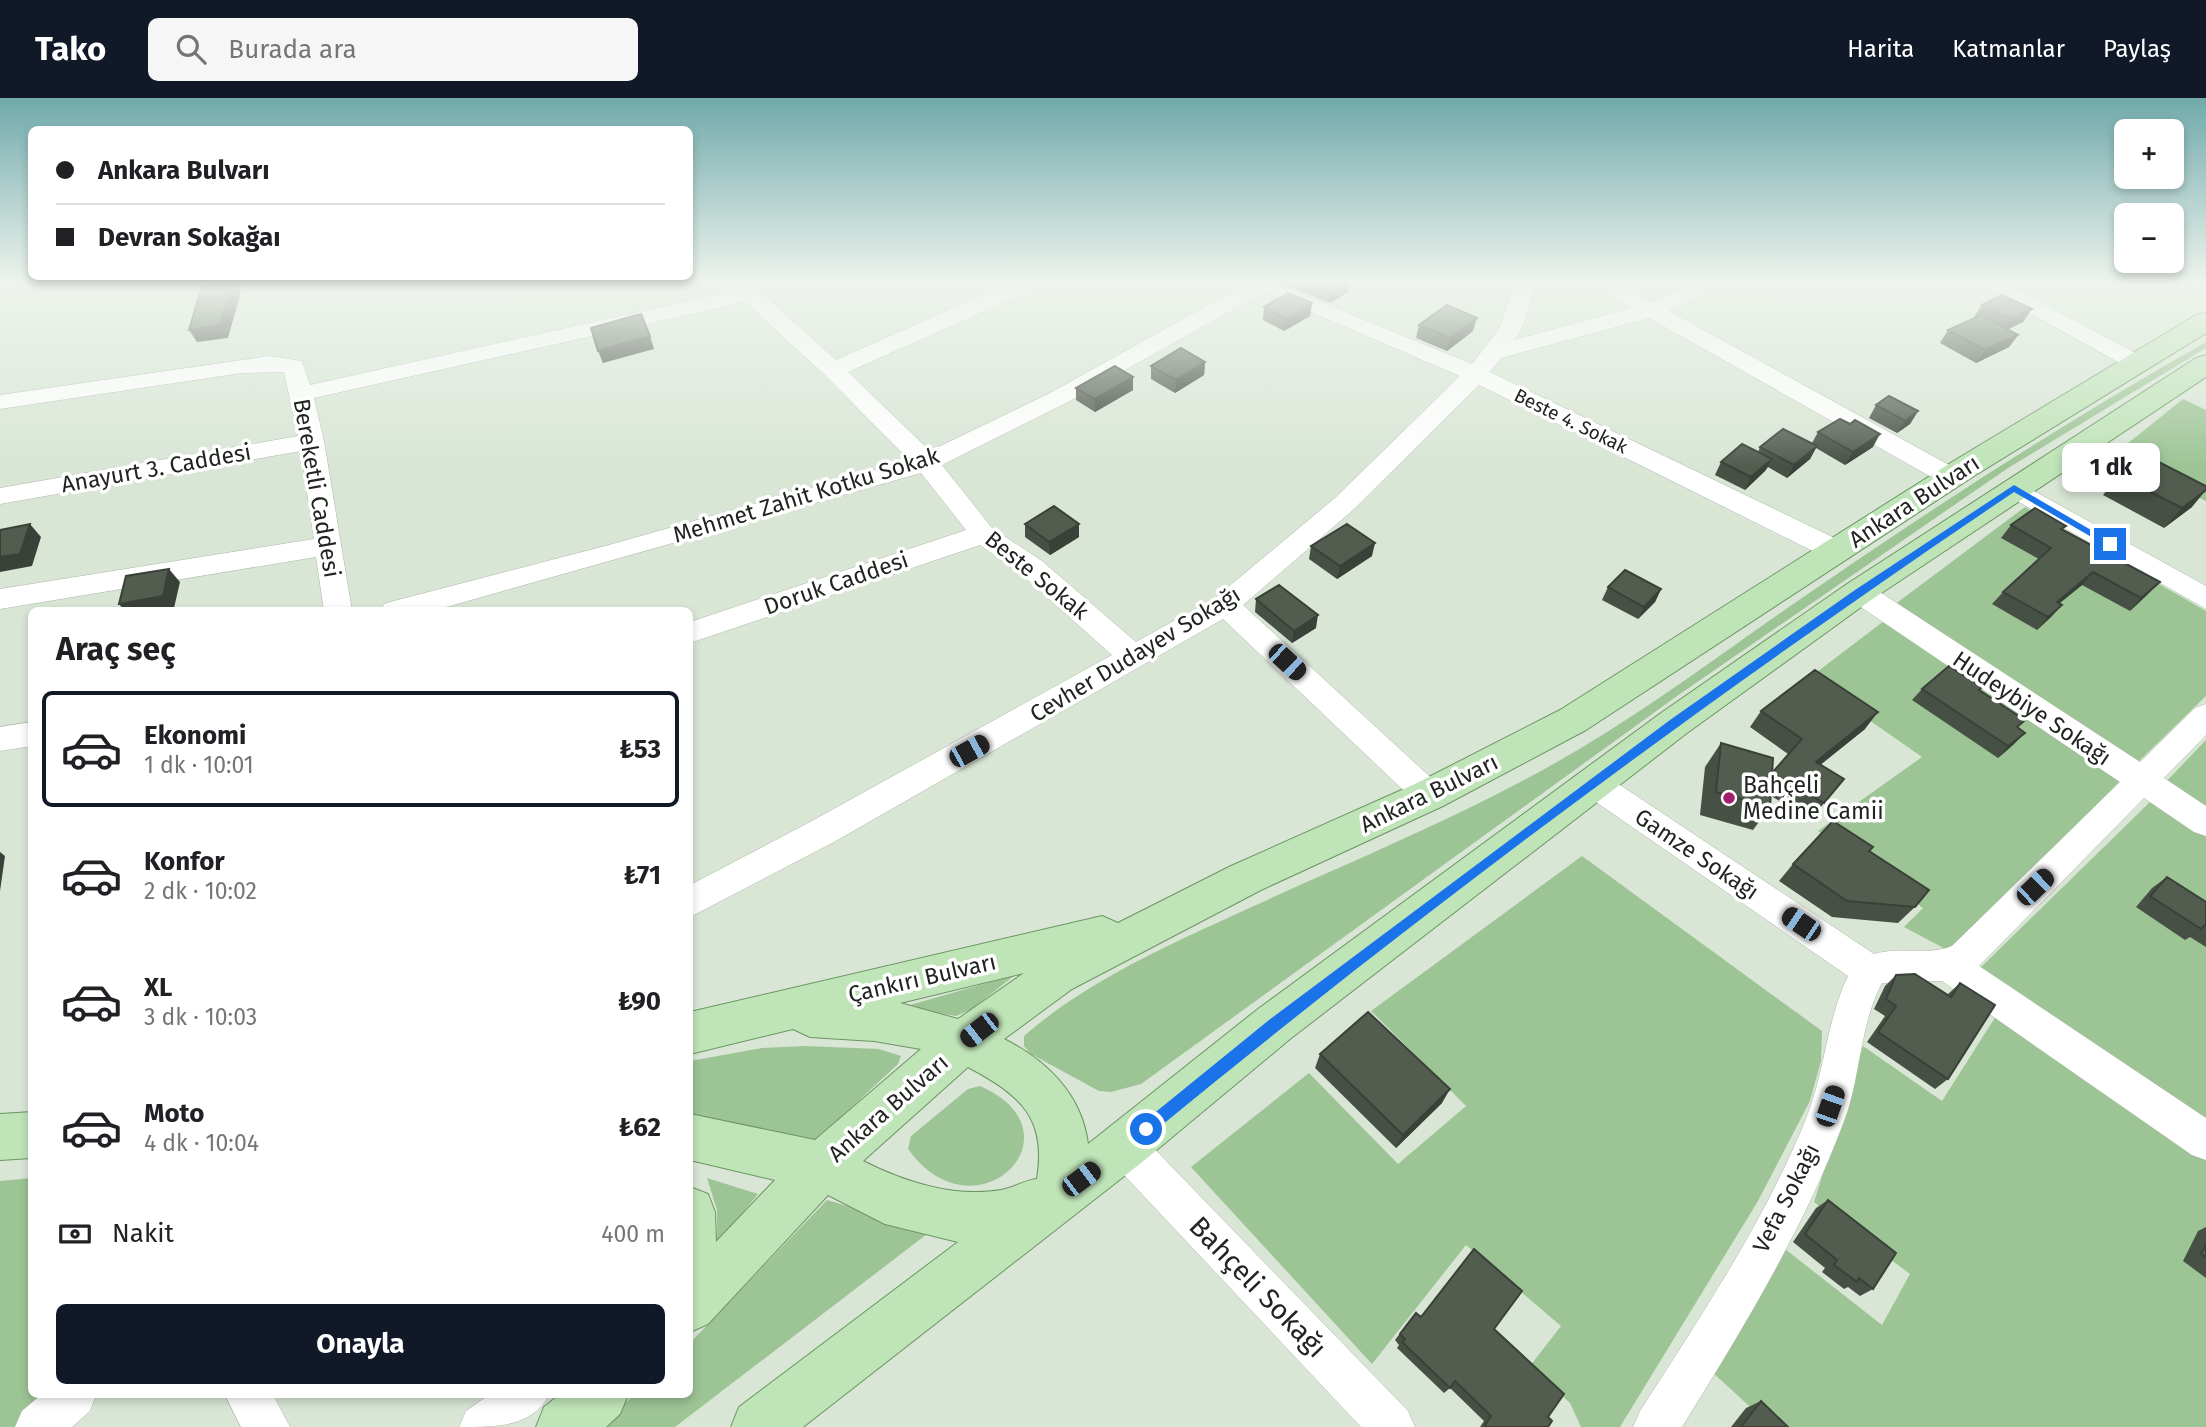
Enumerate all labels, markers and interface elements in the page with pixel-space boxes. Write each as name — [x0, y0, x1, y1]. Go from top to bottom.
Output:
search box — [148, 18, 638, 81]
text: Tako — [35, 29, 106, 69]
icon: search — [172, 30, 210, 68]
text: Burada ara — [228, 34, 357, 65]
text: Harita — [1847, 35, 1914, 63]
text: Katmanlar — [1952, 35, 2065, 63]
text: Paylaş — [2103, 35, 2171, 63]
map controls — [2114, 119, 2184, 273]
button: + — [2114, 119, 2184, 189]
text: Ankara Bulvarı — [98, 155, 270, 186]
button: − — [2114, 203, 2184, 273]
text: Devran Sokağaı — [98, 222, 281, 253]
street label: Beste 4. Sokak — [1511, 384, 1632, 459]
street label: Bereketli Caddesi — [287, 396, 347, 580]
street label: Anayurt 3. Caddesi — [59, 438, 253, 498]
street label: Mehmet Zahit Kotku Sokak — [670, 441, 943, 549]
callout: 1 dk — [2061, 442, 2159, 492]
street label: Ankara Bulvarı — [1843, 448, 1985, 554]
text: 1 dk — [2090, 453, 2132, 481]
street label: Beste Sokak — [979, 525, 1095, 626]
route end — [2094, 528, 2126, 560]
street label: Doruk Caddesi — [760, 545, 912, 621]
street label: Cevher Dudayev Sokağı — [1025, 580, 1245, 728]
text: Araç seç — [56, 630, 176, 668]
car — [1265, 640, 1310, 684]
street label: Hudeybiye Sokağı — [1948, 645, 2116, 771]
icon: car — [60, 718, 123, 781]
text: Ekonomi — [144, 720, 246, 751]
car — [946, 732, 993, 770]
text: ₺53 — [619, 734, 661, 765]
street label: Ankara Bulvarı — [1355, 748, 1503, 838]
text: 1 dk · 10:01 — [144, 751, 254, 779]
place label: Bahçeli Medine Camii — [1743, 771, 1884, 825]
marker: Bahçeli Medine Camii — [1721, 790, 1737, 806]
street label: Gamze Sokağı — [1630, 802, 1764, 906]
icon: car — [60, 844, 123, 907]
text: Konfor — [144, 846, 225, 877]
text: ₺71 — [623, 860, 661, 891]
car — [2013, 865, 2058, 909]
text: 2 dk · 10:02 — [144, 877, 257, 905]
car — [1778, 904, 1825, 944]
street label: Çankırı Bulvarı — [845, 947, 999, 1009]
icon: car — [60, 970, 123, 1033]
text: XL — [144, 972, 172, 1003]
text: ₺90 — [618, 986, 661, 1017]
text: 3 dk · 10:03 — [144, 1003, 257, 1031]
car — [956, 1009, 1003, 1051]
street label: Ankara Bulvarı — [822, 1048, 954, 1168]
car — [1814, 1083, 1847, 1129]
icon: car — [60, 1096, 123, 1159]
text: Moto — [144, 1098, 204, 1129]
text: ₺62 — [619, 1112, 661, 1143]
route start — [1130, 1113, 1162, 1145]
text: 4 dk · 10:04 — [144, 1129, 259, 1157]
street label: Vefa Sokağı — [1747, 1139, 1825, 1257]
car — [1058, 1158, 1105, 1200]
street label: Bahçeli Sokağı — [1182, 1210, 1334, 1364]
icon: cash — [56, 1215, 94, 1253]
text: Nakit — [112, 1218, 174, 1249]
text: 400 m — [601, 1220, 665, 1248]
button: Onayla — [56, 1304, 665, 1384]

